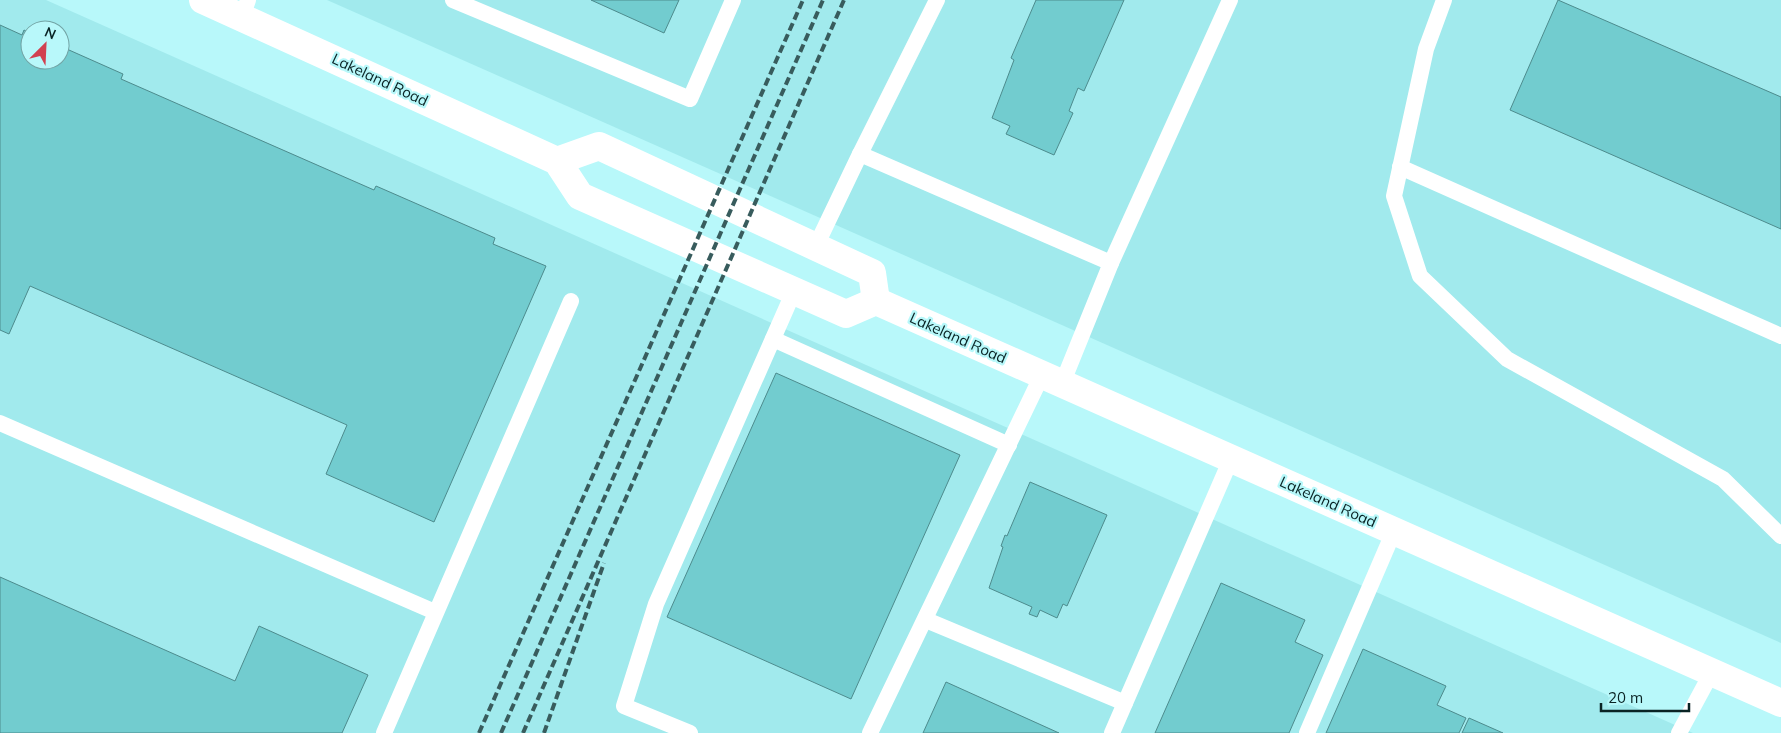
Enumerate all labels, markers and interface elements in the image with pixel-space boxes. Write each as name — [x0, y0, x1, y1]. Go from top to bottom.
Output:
north arrow — [20, 20, 70, 70]
text: N — [42, 23, 59, 43]
street label: Lakeland Road — [329, 49, 431, 110]
street label: Lakeland Road — [907, 308, 1010, 367]
street label: Lakeland Road — [1277, 472, 1380, 531]
scale bar — [1601, 680, 1688, 712]
text: 20 m — [1608, 688, 1643, 707]

